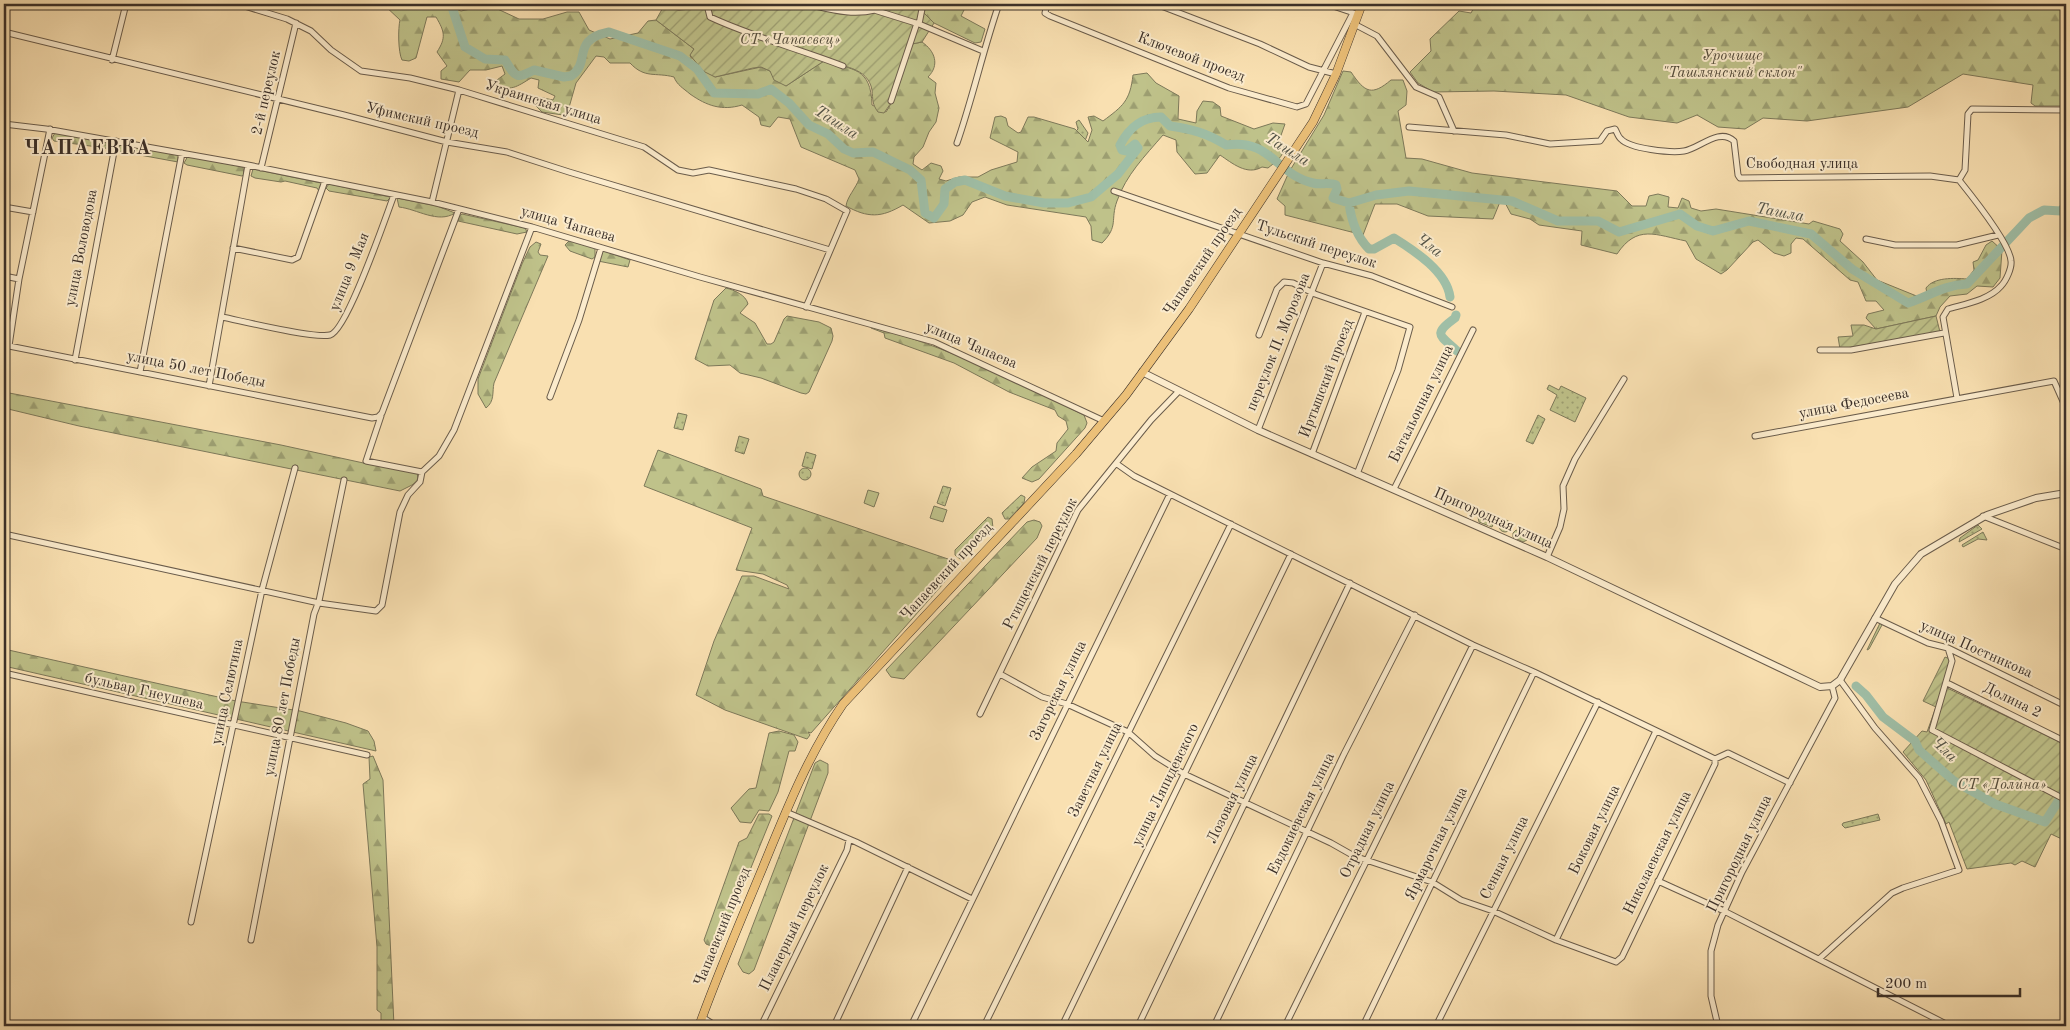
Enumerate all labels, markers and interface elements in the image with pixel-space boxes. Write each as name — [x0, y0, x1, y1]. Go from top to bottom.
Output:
street label: Ключевой проезд — [1135, 31, 1247, 86]
park label: СТ «Чапаевец» — [740, 33, 840, 48]
street label: 2-й переулок — [250, 49, 284, 137]
park label: Урочище "Ташлянский склон" — [1662, 49, 1803, 81]
street label: Украинская улица — [483, 78, 604, 128]
street label: Уфимский проезд — [364, 101, 480, 141]
water label: Ташла — [811, 103, 861, 143]
water label: Ташла — [1262, 130, 1312, 170]
district label: ЧАПАЕВКА — [24, 139, 152, 159]
street label: Свободная улица — [1746, 157, 1859, 172]
street label: улица Воловодова — [63, 188, 101, 308]
water label: Ташла — [1755, 201, 1806, 225]
street label: улица Чапаева — [519, 204, 618, 246]
street label: Чапаевский проезд — [1161, 205, 1245, 319]
street label: Тульский переулок — [1254, 218, 1379, 272]
street label: улица 9 Мая — [327, 230, 373, 313]
water label: Чла — [1413, 231, 1445, 261]
street label: переулок П. Морозова — [1244, 270, 1314, 413]
street label: Иртышский проезд — [1297, 317, 1357, 440]
street label: улица Чапаева — [923, 320, 1020, 372]
street label: Батальонная улица — [1387, 342, 1457, 465]
street label: улица 50 лет Победы — [125, 349, 267, 391]
street label: улица Федосеева — [1798, 386, 1911, 422]
street label: Пригородная улица — [1431, 486, 1556, 552]
street label: Ртищенский переулок — [1001, 495, 1081, 632]
street label: Чапаевский проезд — [898, 520, 996, 623]
street label: улица Постникова — [1918, 618, 2035, 682]
street label: улица 80 лет Победы — [262, 636, 304, 778]
street label: улица Селютина — [209, 637, 247, 746]
street label: Загорская улица — [1028, 638, 1090, 744]
street label: бульвар Гнеушева — [83, 671, 205, 713]
street label: Долина 2 — [1981, 681, 2043, 721]
street label: Заветная улица — [1066, 719, 1126, 820]
street label: улица Ляпидевского — [1130, 721, 1202, 849]
water label: Чла — [1928, 734, 1960, 766]
street label: Евдокиевская улица — [1266, 750, 1338, 877]
street label: Лозовая улица — [1205, 751, 1261, 846]
park label: СТ «Долина» — [1958, 778, 2046, 793]
street label: Отрадная улица — [1338, 779, 1398, 881]
street label: Боковая улица — [1567, 782, 1623, 877]
street label: Ярмарочная улица — [1403, 785, 1471, 903]
street label: Николаевская улица — [1621, 788, 1695, 917]
street label: Пригородная улица — [1705, 792, 1775, 915]
street label: Сенная улица — [1478, 813, 1532, 902]
street label: Планерный переулок — [758, 862, 833, 994]
street label: Чапаевский проезд — [692, 865, 754, 989]
scale bar — [1878, 965, 2020, 997]
text: 200 m — [1885, 977, 1927, 992]

